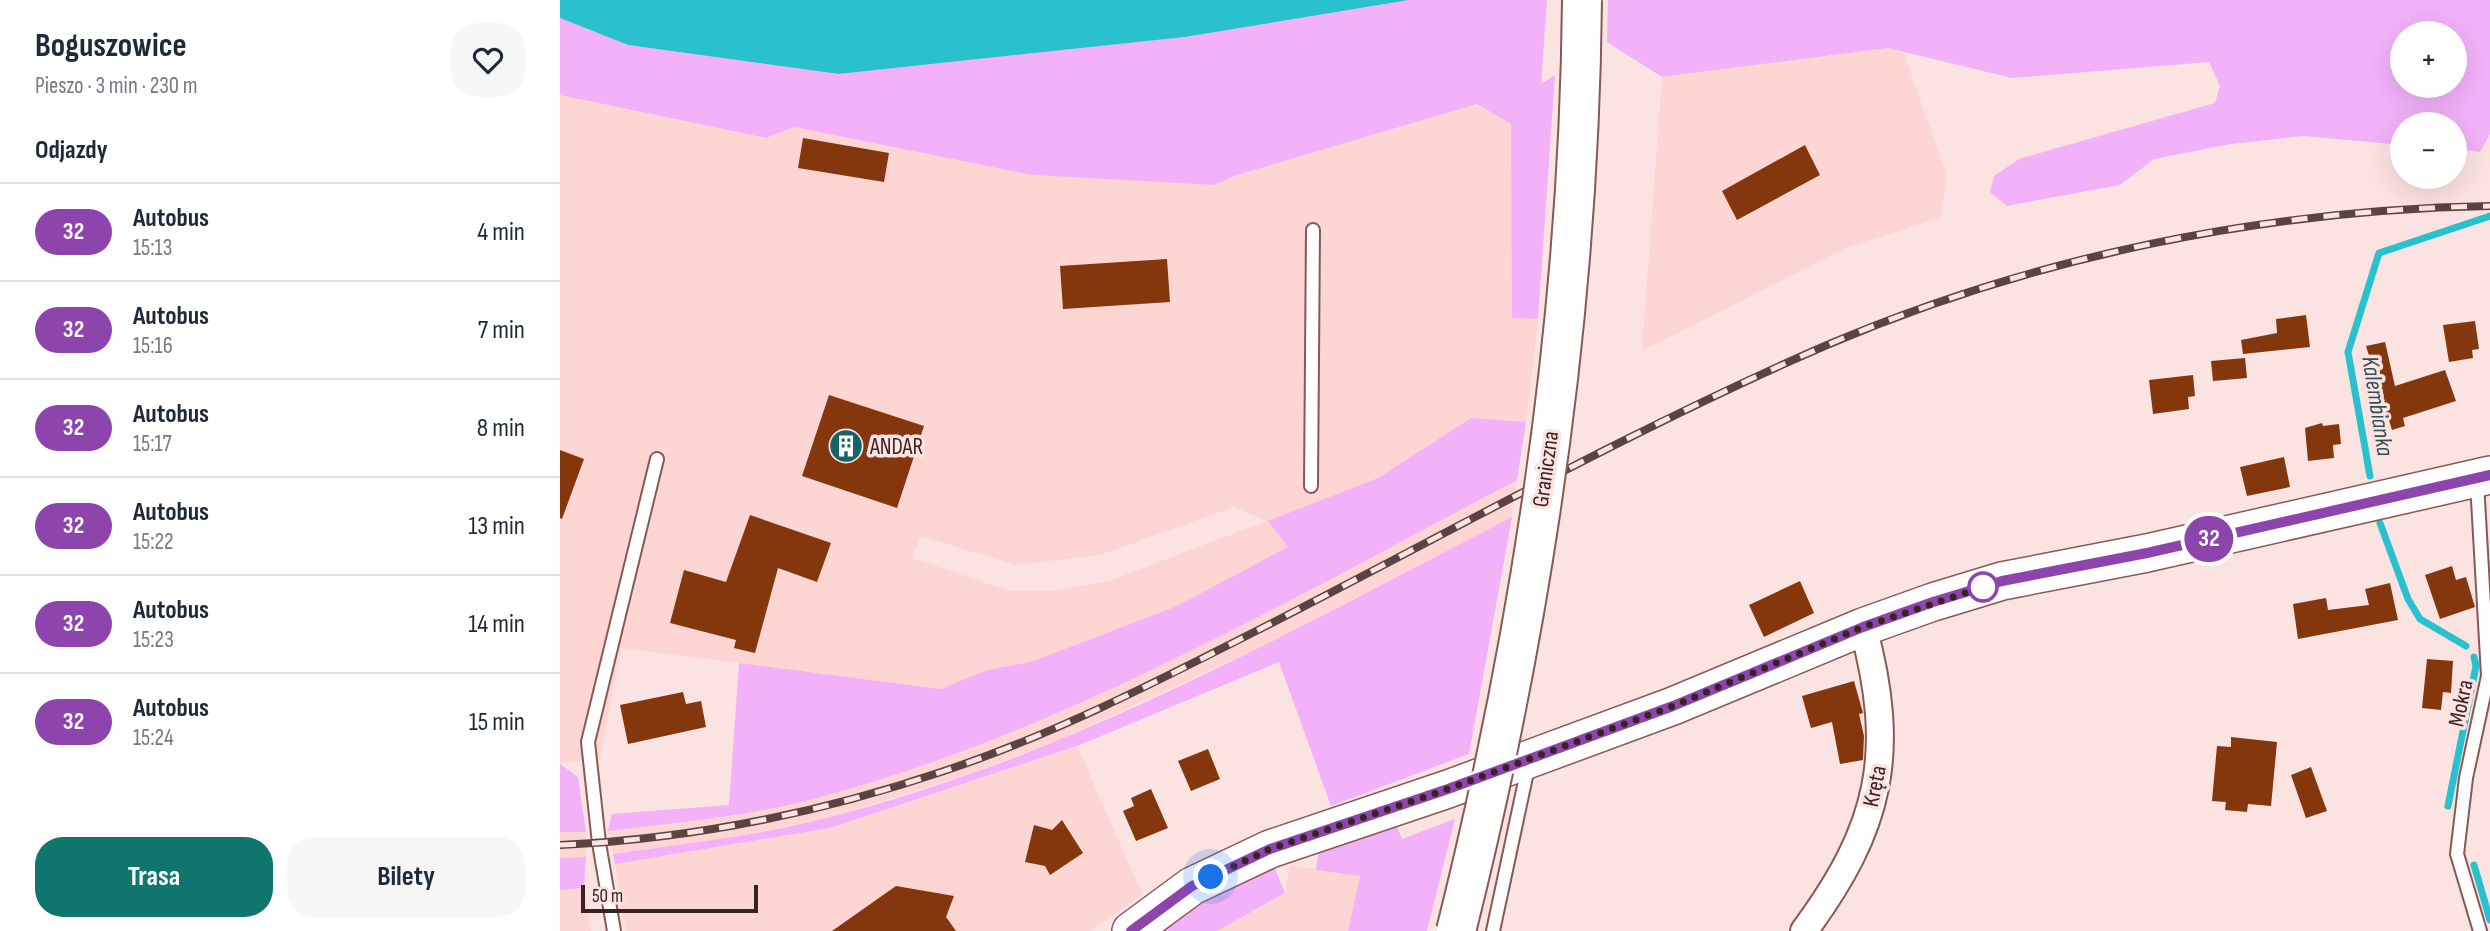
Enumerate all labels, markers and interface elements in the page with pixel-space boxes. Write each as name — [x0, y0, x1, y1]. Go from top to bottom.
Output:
map controls — [2390, 21, 2467, 189]
button: + — [2390, 21, 2467, 98]
button: heart — [451, 23, 525, 97]
text: Boguszowice — [35, 26, 187, 66]
text: Pieszo · 3 min · 230 m — [35, 72, 197, 100]
button: − — [2390, 112, 2467, 189]
text: Odjazdy — [35, 135, 107, 166]
text: Autobus — [133, 203, 209, 234]
text: 32 — [63, 217, 84, 246]
text: 4 min — [477, 217, 525, 248]
text: 15:13 — [133, 234, 172, 262]
text: Autobus — [133, 301, 209, 332]
text: 32 — [63, 315, 84, 344]
text: 7 min — [478, 315, 525, 346]
text: 15:16 — [133, 332, 173, 360]
water label: Kalembianka — [2355, 354, 2400, 458]
text: Autobus — [133, 399, 209, 430]
text: 32 — [63, 413, 84, 442]
text: 8 min — [477, 413, 525, 444]
building icon: ANDAR — [827, 427, 865, 465]
street label: Graniczna — [1527, 429, 1565, 509]
text: 15:17 — [133, 430, 172, 458]
place label: ANDAR — [869, 433, 923, 461]
text: Autobus — [133, 497, 209, 528]
text: 32 — [63, 511, 84, 540]
text: 13 min — [468, 511, 525, 542]
line badge: 32 — [2178, 516, 2240, 562]
text: 32 — [2198, 524, 2220, 553]
text: 15:22 — [133, 528, 174, 556]
unlabelled marker — [1968, 572, 1998, 602]
text: Autobus — [133, 595, 209, 626]
text: 32 — [63, 609, 84, 638]
text: 14 min — [468, 609, 525, 640]
text: 15:23 — [133, 626, 174, 654]
street label: Mokra — [2442, 677, 2480, 729]
text: Autobus — [133, 693, 209, 724]
text: 32 — [63, 707, 84, 736]
text: 15 min — [469, 707, 525, 738]
text: 15:24 — [133, 724, 174, 752]
street label: Kręta — [1857, 763, 1893, 809]
button: Trasa — [35, 837, 273, 917]
button: Bilety — [287, 837, 525, 917]
your location — [1193, 859, 1228, 894]
scale bar — [581, 882, 758, 914]
text: 50 m — [592, 885, 623, 908]

